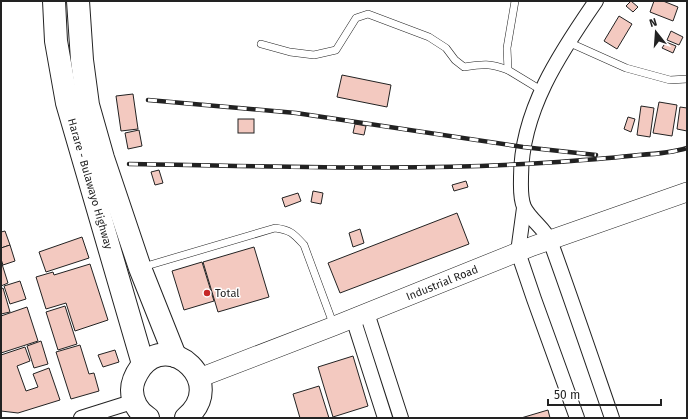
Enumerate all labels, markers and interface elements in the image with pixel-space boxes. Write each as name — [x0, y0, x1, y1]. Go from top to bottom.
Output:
north arrow — [636, 12, 676, 52]
text: N — [648, 16, 659, 30]
street label: Harare - Bulawayo Highway — [65, 117, 116, 251]
street label: Industrial Road — [404, 262, 480, 303]
place label: Total — [215, 287, 240, 300]
marker: Total — [202, 288, 212, 298]
scale bar — [548, 381, 661, 407]
text: 50 m — [554, 388, 580, 402]

